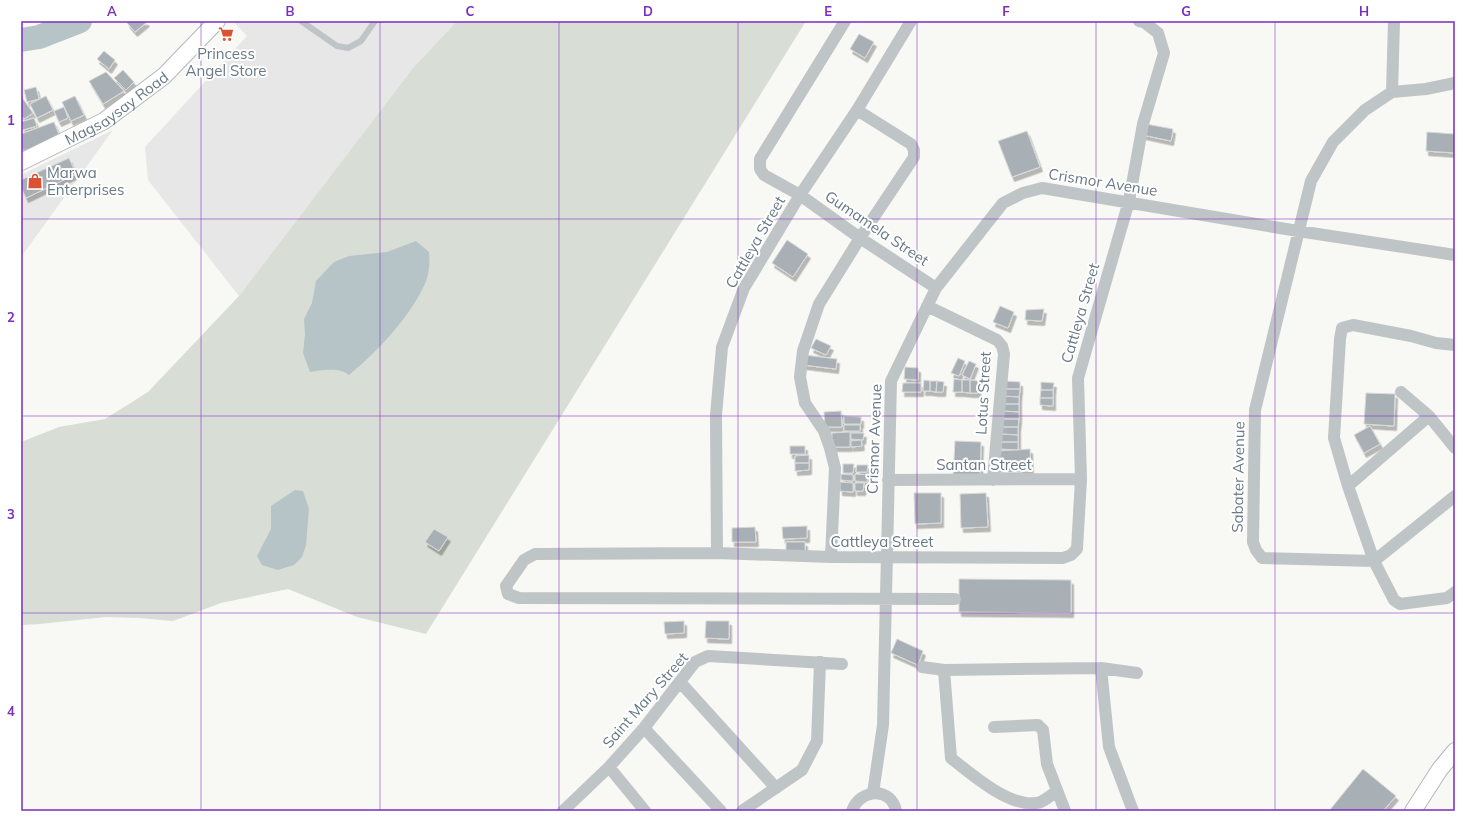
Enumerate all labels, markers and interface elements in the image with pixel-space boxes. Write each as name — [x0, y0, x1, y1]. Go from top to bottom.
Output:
text: A — [107, 3, 117, 19]
text: B — [286, 3, 295, 19]
text: C — [466, 3, 475, 19]
text: D — [643, 3, 653, 19]
text: E — [824, 3, 832, 19]
text: F — [1002, 3, 1010, 19]
text: G — [1181, 3, 1191, 19]
text: H — [1359, 3, 1369, 19]
supermarket icon: Princess Angel Store — [217, 25, 235, 43]
place label: Princess Angel Store — [185, 44, 267, 80]
street label: Magsaysay Road — [62, 67, 172, 148]
text: 1 — [7, 112, 15, 128]
place label: Marwa Enterprises — [47, 163, 124, 199]
street label: Crismor Avenue — [1047, 164, 1159, 200]
shop icon: Marwa Enterprises — [26, 172, 44, 190]
street label: Gumamela Street — [821, 186, 933, 270]
street label: Cattleya Street — [721, 193, 789, 291]
street label: Cattleya Street — [1057, 261, 1103, 365]
text: 2 — [7, 309, 15, 325]
street label: Lotus Street — [971, 351, 995, 435]
street label: Crismor Avenue — [863, 384, 885, 494]
street label: Sabater Avenue — [1228, 421, 1248, 533]
street label: Santan Street — [936, 455, 1032, 474]
text: 3 — [7, 506, 15, 522]
street label: Cattleya Street — [830, 532, 934, 551]
street label: Saint Mary Street — [598, 648, 692, 752]
text: 4 — [7, 703, 15, 719]

